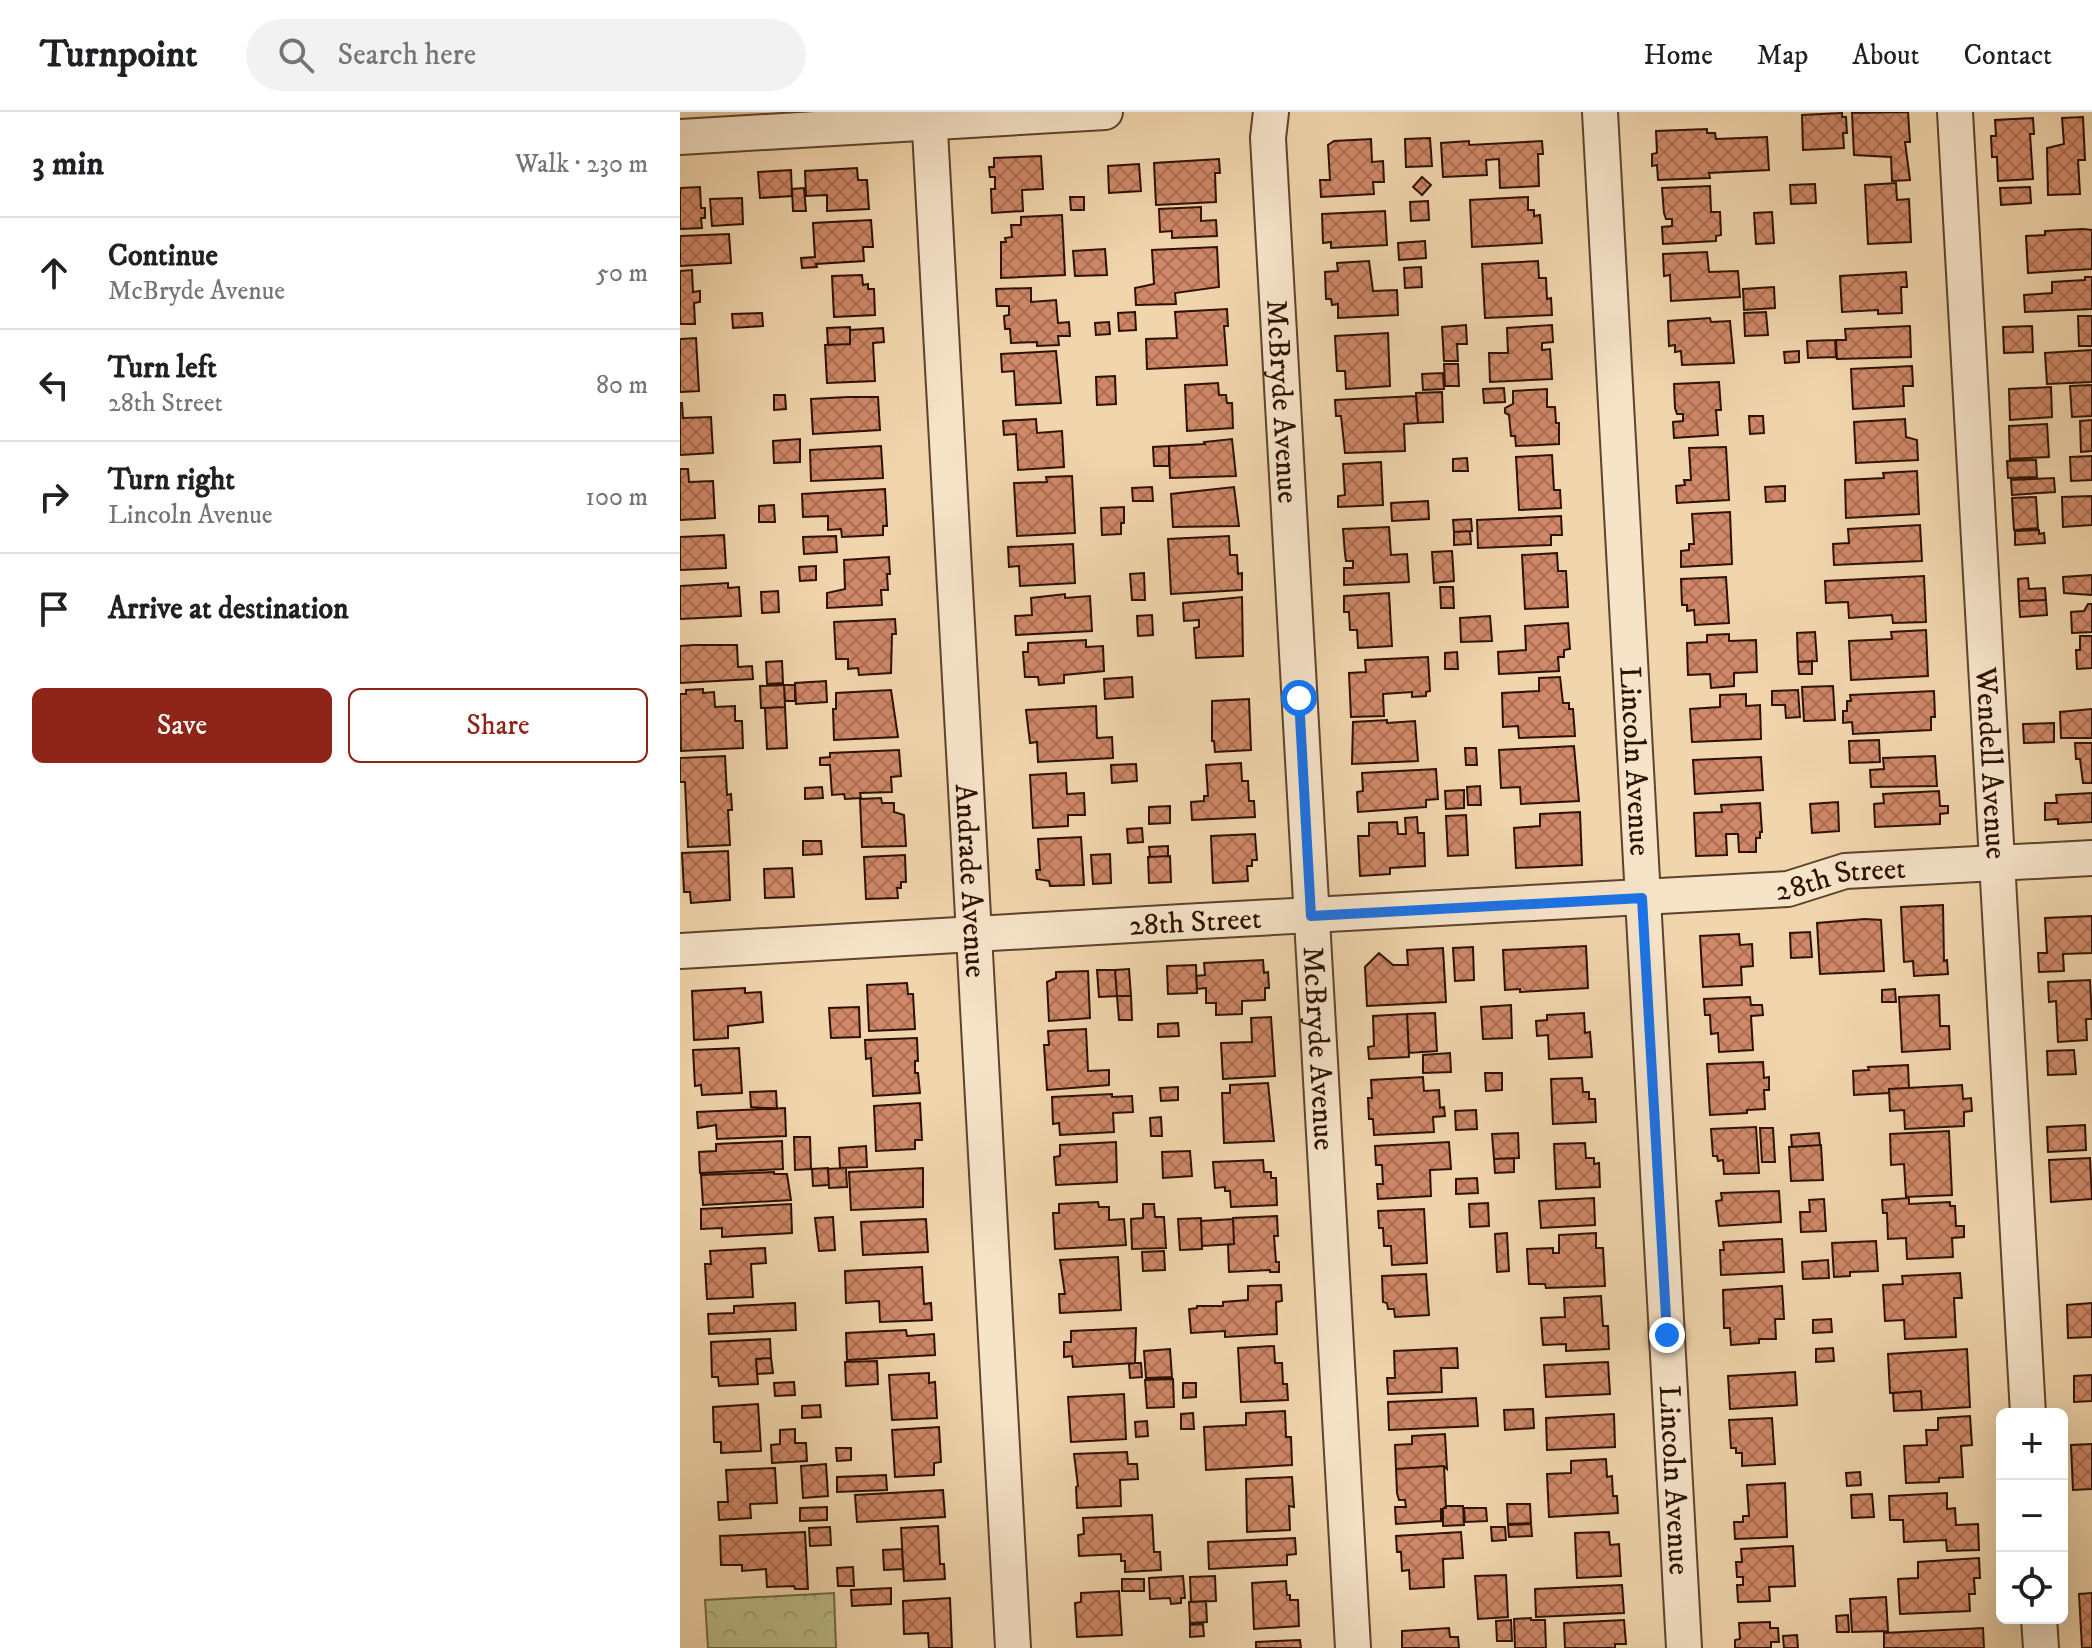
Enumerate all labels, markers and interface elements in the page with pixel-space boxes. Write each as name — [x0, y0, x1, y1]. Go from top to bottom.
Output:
search box — [246, 19, 806, 91]
text: Turnpoint — [40, 31, 198, 79]
icon: search — [274, 33, 318, 77]
text: Search here — [338, 37, 476, 74]
text: Home — [1644, 38, 1713, 73]
text: Map — [1757, 38, 1808, 73]
text: About — [1852, 38, 1919, 73]
text: Contact — [1963, 38, 2052, 73]
text: 3 min — [32, 143, 104, 185]
text: Walk · 230 m — [515, 148, 648, 181]
text: Continue — [108, 238, 218, 275]
icon: ahead — [32, 251, 76, 295]
text: 50 m — [596, 257, 648, 290]
text: McBryde Avenue — [108, 275, 285, 308]
street label: McBryde Avenue — [1257, 298, 1306, 505]
text: Turn left — [108, 350, 217, 387]
icon: left — [32, 363, 76, 407]
text: 80 m — [596, 369, 648, 402]
text: 28th Street — [108, 387, 223, 420]
text: Turn right — [108, 462, 235, 499]
icon: right — [32, 475, 76, 519]
text: 100 m — [585, 481, 648, 514]
text: Lincoln Avenue — [108, 499, 273, 532]
icon: arrive — [32, 587, 76, 631]
text: Arrive at destination — [108, 591, 349, 628]
street label: Lincoln Avenue — [1610, 665, 1658, 857]
street label: Wendell Avenue — [1966, 665, 2014, 860]
route start — [1281, 680, 1317, 716]
button: Save — [32, 688, 332, 763]
button: Share — [348, 688, 648, 763]
street label: Andrade Avenue — [946, 783, 993, 979]
street label: 28th Street — [1775, 851, 1907, 910]
street label: 28th Street — [1128, 901, 1262, 945]
street label: McBryde Avenue — [1294, 945, 1342, 1152]
route end — [1649, 1317, 1685, 1353]
street label: Lincoln Avenue — [1650, 1384, 1697, 1576]
map controls — [1996, 1408, 2068, 1624]
button: + — [1996, 1408, 2068, 1480]
button: − — [1996, 1480, 2068, 1552]
button: locate — [1996, 1552, 2068, 1624]

